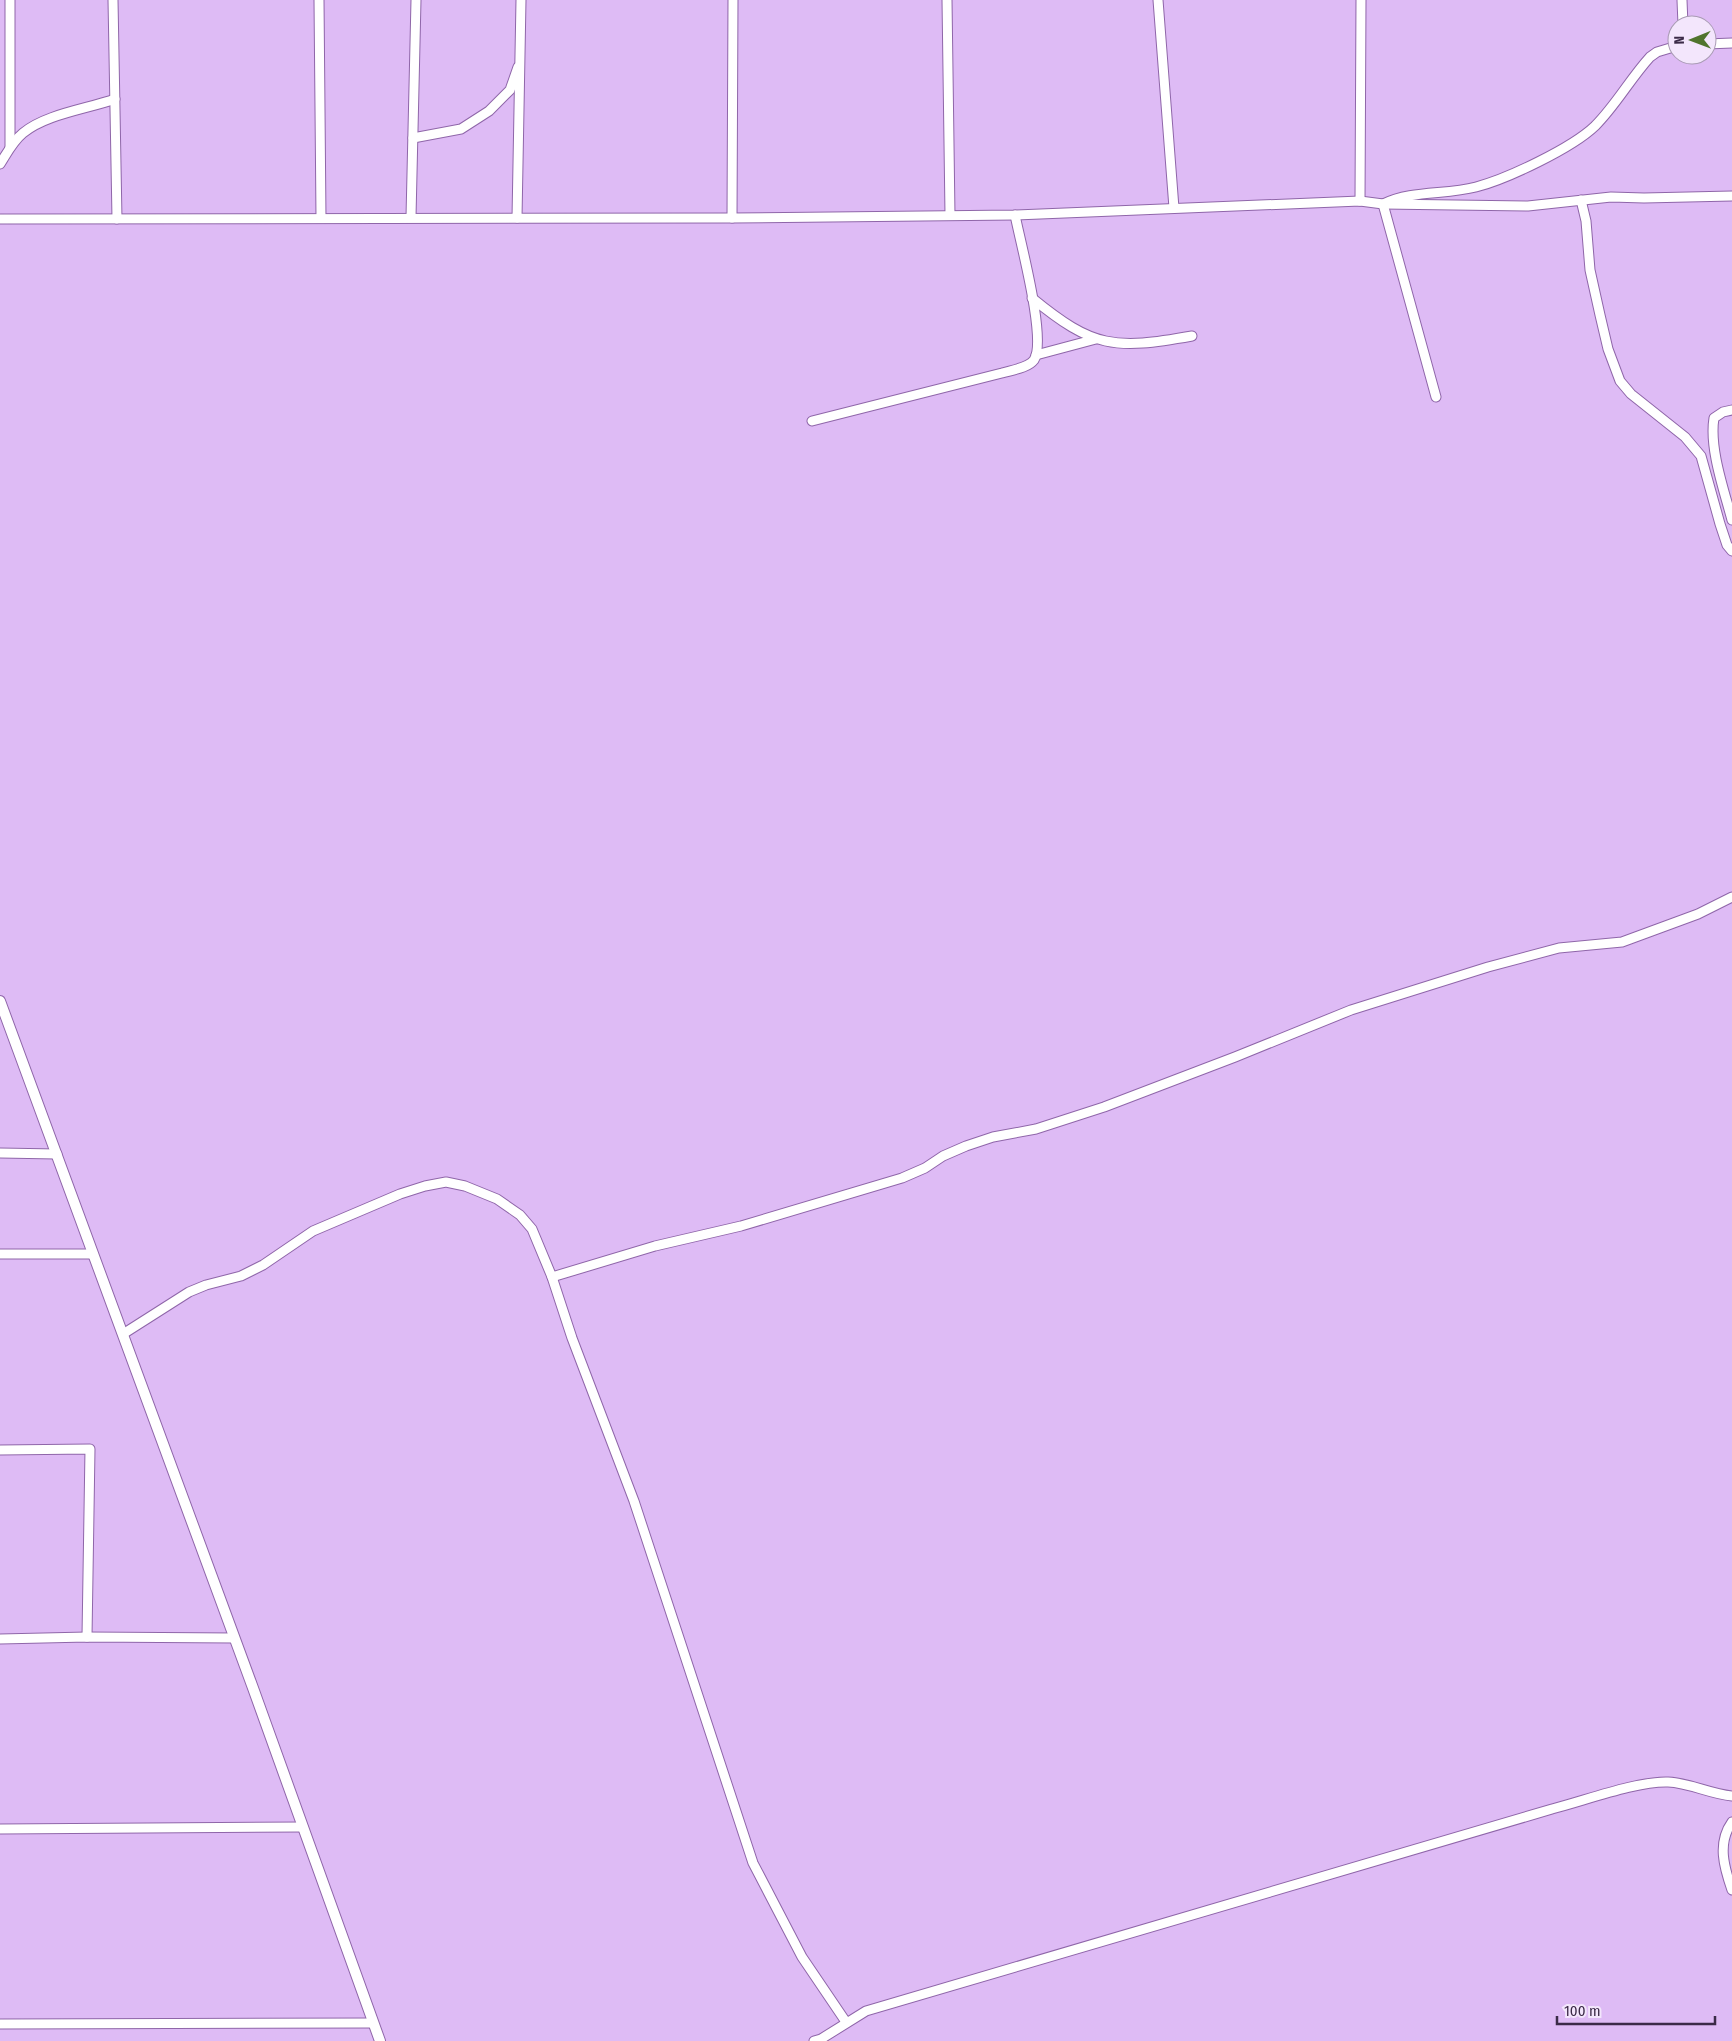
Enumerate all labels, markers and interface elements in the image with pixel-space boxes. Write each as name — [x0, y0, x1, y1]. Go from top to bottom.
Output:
north arrow — [1667, 15, 1717, 65]
text: N — [1671, 36, 1688, 45]
scale bar — [1557, 1994, 1714, 2026]
text: 100 m — [1564, 2002, 1601, 2020]

